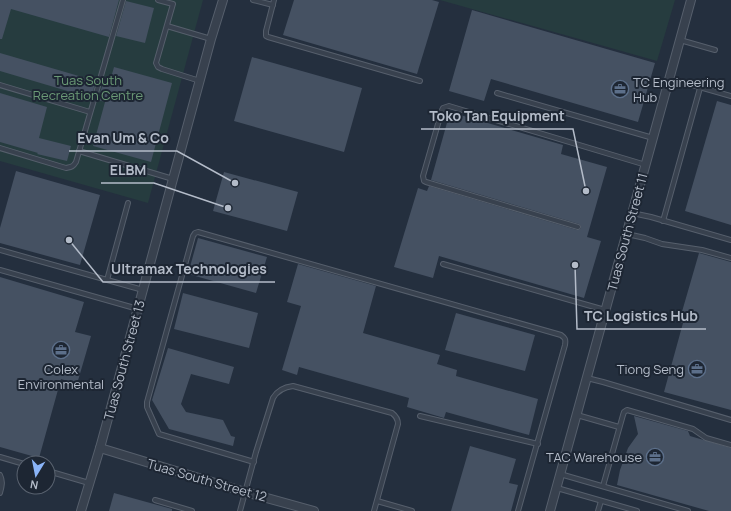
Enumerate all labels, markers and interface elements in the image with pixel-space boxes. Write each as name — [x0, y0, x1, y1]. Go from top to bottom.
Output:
park label: Tuas South Recreation Centre — [33, 71, 144, 104]
place label: TC Engineering Hub — [633, 73, 725, 106]
office icon: TC Engineering Hub — [610, 79, 630, 99]
callout: Toko Tan Equipment — [421, 103, 573, 129]
text: Toko Tan Equipment — [429, 106, 565, 125]
callout: Evan Um & Co — [69, 125, 177, 151]
text: Evan Um & Co — [77, 128, 169, 147]
callout: ELBM — [101, 157, 154, 183]
text: ELBM — [110, 160, 146, 179]
street label: Tuas South Street 11 — [603, 171, 651, 293]
callout: Ultramax Technologies — [103, 256, 275, 282]
text: Ultramax Technologies — [111, 259, 267, 278]
street label: Tuas South Street 13 — [99, 298, 149, 422]
callout: TC Logistics Hub — [577, 303, 706, 329]
text: TC Logistics Hub — [584, 306, 698, 325]
office icon: Colex Environmental — [51, 340, 71, 360]
office icon: Tiong Seng — [687, 359, 707, 379]
place label: Colex Environmental — [18, 360, 104, 393]
place label: Tiong Seng — [617, 360, 684, 378]
office icon: TAC Warehouse — [645, 447, 665, 467]
place label: TAC Warehouse — [546, 448, 642, 466]
street label: Tuas South Street 12 — [145, 454, 269, 506]
north arrow — [16, 455, 56, 495]
text: N — [29, 477, 39, 493]

